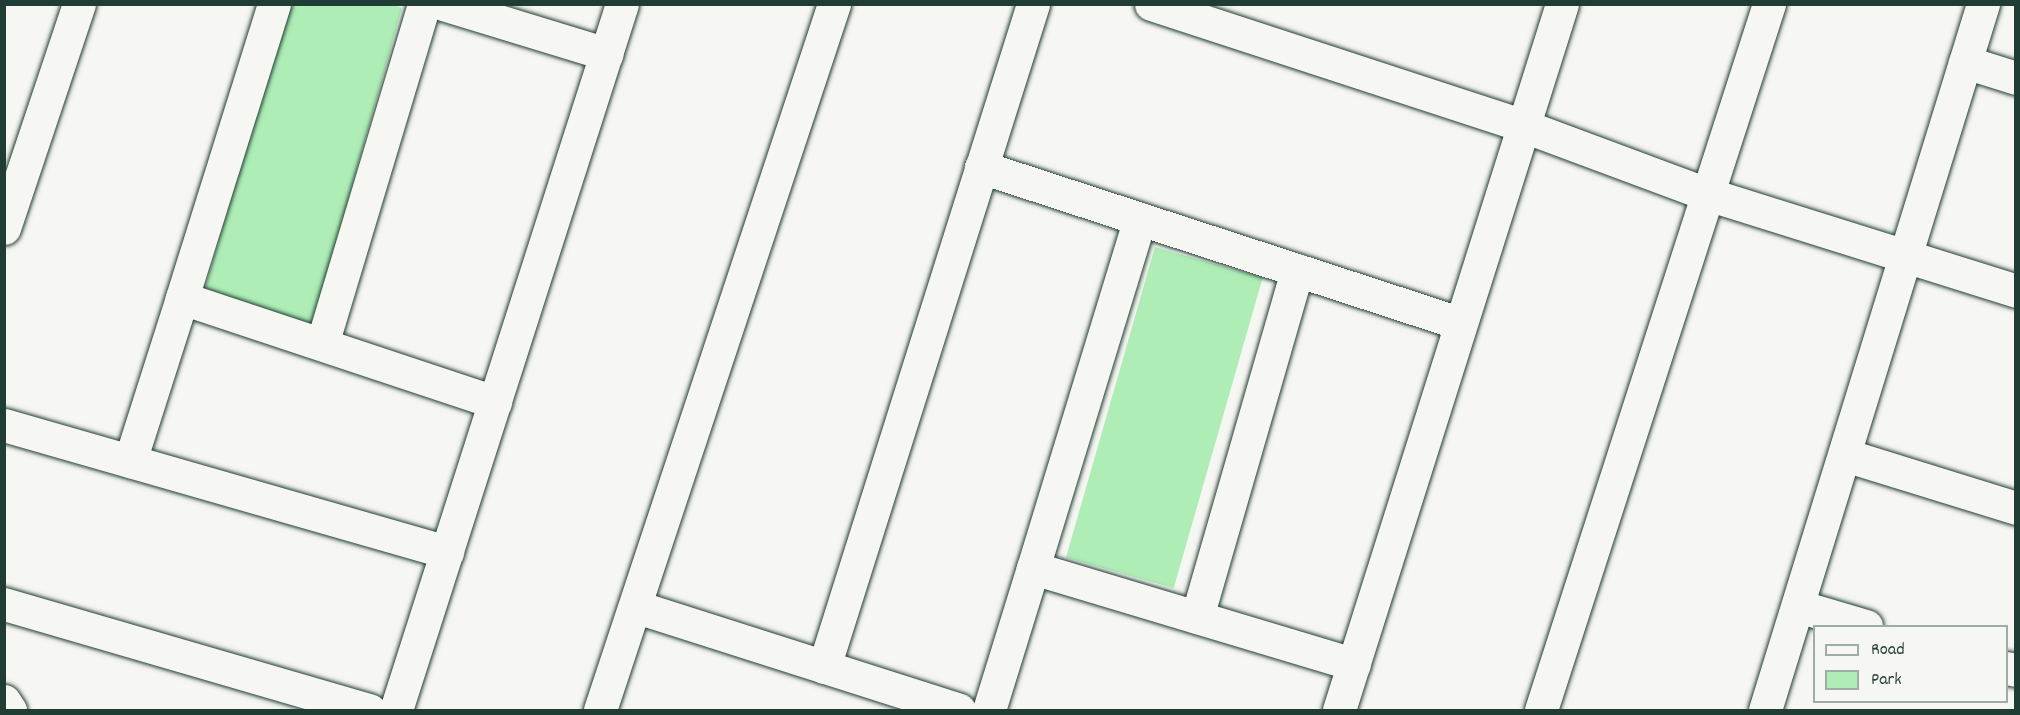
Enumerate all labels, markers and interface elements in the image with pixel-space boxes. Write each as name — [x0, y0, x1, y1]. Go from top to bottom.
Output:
legend — [1813, 625, 2008, 703]
text: Road — [1871, 638, 1905, 663]
text: Park — [1871, 668, 1902, 693]

